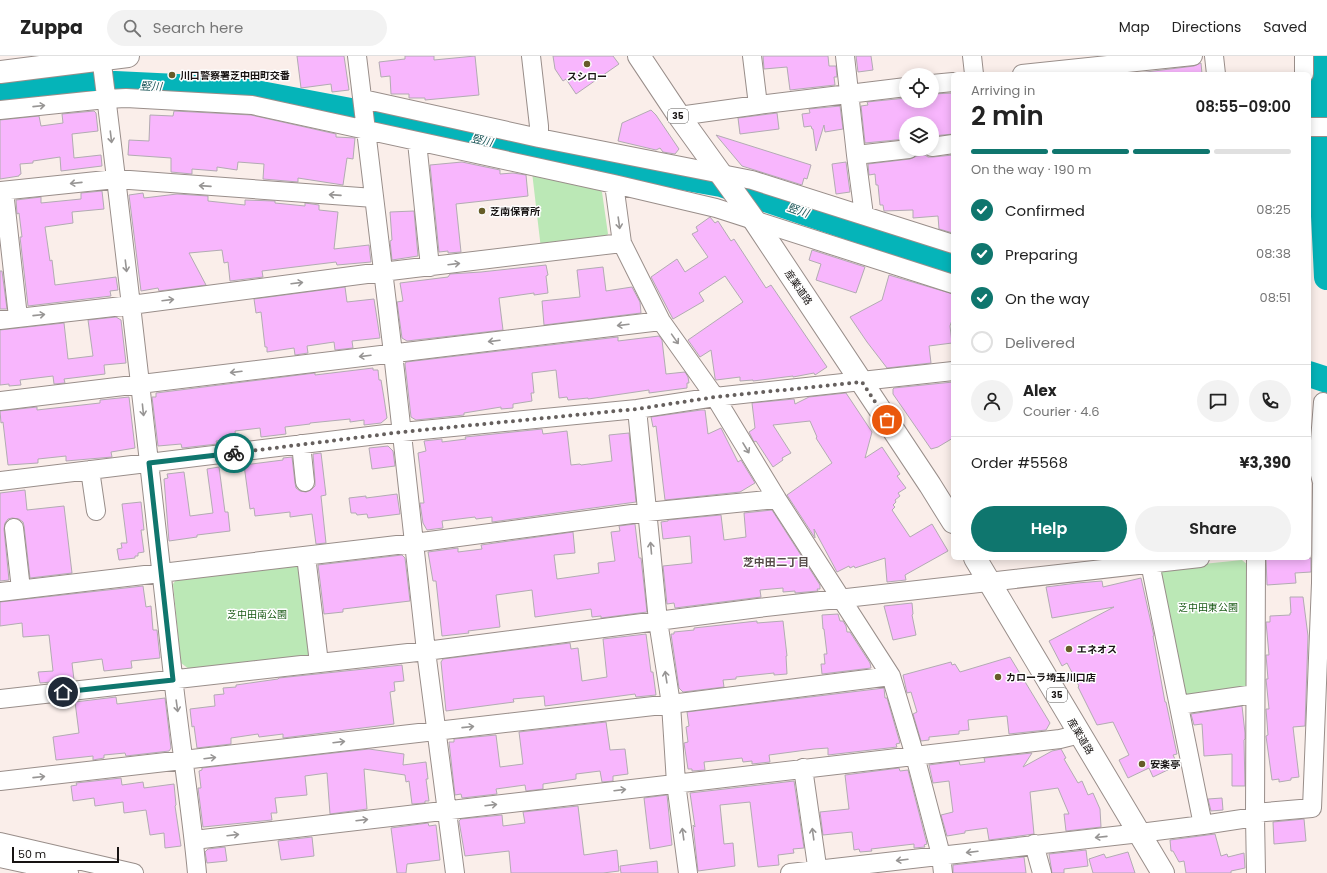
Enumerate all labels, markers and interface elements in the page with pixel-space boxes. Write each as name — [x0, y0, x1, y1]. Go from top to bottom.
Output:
search box — [107, 10, 387, 46]
text: Zuppa — [20, 14, 83, 41]
icon: search — [121, 17, 143, 39]
text: Search here — [153, 17, 243, 38]
text: Map — [1119, 17, 1150, 37]
text: Directions — [1172, 17, 1241, 37]
text: Saved — [1263, 17, 1307, 37]
marker: スシロー — [582, 59, 592, 69]
place label: 川口警察署芝中田町交番 — [180, 68, 290, 83]
map controls — [899, 68, 939, 156]
button: locate — [899, 68, 939, 108]
place label: スシロー — [567, 69, 607, 84]
marker: 川口警察署芝中田町交番 — [167, 70, 177, 80]
water label: 竪川 — [140, 77, 163, 95]
text: Arriving in — [971, 81, 1035, 100]
text: 08:55–09:00 — [1195, 96, 1291, 117]
text: 2 min — [971, 98, 1044, 134]
one-way arrow — [32, 102, 45, 110]
road number: 35 — [668, 109, 688, 123]
button: layers — [899, 116, 939, 156]
one-way arrow — [107, 130, 114, 143]
water label: 竪川 — [469, 130, 495, 150]
text: On the way · 190 m — [971, 160, 1091, 179]
one-way arrow — [70, 180, 83, 187]
one-way arrow — [199, 182, 212, 189]
one-way arrow — [329, 192, 342, 199]
water label: 竪川 — [785, 199, 812, 221]
icon: check — [971, 199, 993, 221]
text: Confirmed — [1005, 200, 1085, 221]
text: 08:25 — [1256, 200, 1291, 219]
place label: 芝南保育所 — [490, 204, 540, 219]
marker: 芝南保育所 — [477, 206, 487, 216]
one-way arrow — [615, 216, 623, 229]
icon: check — [971, 243, 993, 265]
text: Preparing — [1005, 244, 1078, 265]
text: 08:38 — [1256, 244, 1291, 263]
one-way arrow — [122, 260, 130, 273]
one-way arrow — [447, 260, 460, 268]
street label: 産業道路 — [781, 267, 816, 308]
one-way arrow — [290, 279, 303, 287]
icon: check — [971, 287, 993, 309]
text: On the way — [1005, 288, 1090, 309]
text: 08:51 — [1260, 288, 1291, 307]
one-way arrow — [161, 296, 174, 304]
one-way arrow — [32, 311, 45, 319]
one-way arrow — [617, 321, 630, 329]
text: Delivered — [1005, 332, 1075, 353]
one-way arrow — [671, 334, 679, 345]
one-way arrow — [488, 337, 501, 344]
one-way arrow — [358, 352, 371, 360]
one-way arrow — [229, 368, 242, 376]
button: person — [971, 380, 1013, 422]
text: Alex — [1023, 380, 1057, 401]
button: chat — [1197, 380, 1239, 422]
button: phone — [1249, 380, 1291, 422]
text: Courier · 4.6 — [1023, 402, 1100, 421]
one-way arrow — [139, 403, 147, 416]
pin — [870, 403, 904, 437]
icon: bag — [876, 409, 898, 431]
courier — [214, 433, 254, 473]
icon: bike — [223, 442, 245, 464]
one-way arrow — [743, 442, 751, 454]
text: Order #5568 — [971, 452, 1068, 473]
text: ¥3,390 — [1239, 452, 1291, 473]
button: Help — [971, 506, 1127, 552]
button: Share — [1135, 506, 1291, 552]
one-way arrow — [647, 542, 654, 555]
district label: 芝中田二丁目 — [743, 554, 809, 570]
park label: 芝中田東公園 — [1178, 600, 1238, 615]
park label: 芝中田南公園 — [227, 607, 287, 622]
place label: エネオス — [1077, 642, 1117, 657]
marker: エネオス — [1064, 644, 1074, 654]
place label: カローラ埼玉川口店 — [1006, 670, 1096, 685]
one-way arrow — [662, 671, 670, 684]
marker: カローラ埼玉川口店 — [993, 672, 1003, 682]
pin — [46, 675, 80, 709]
icon: home — [52, 681, 74, 703]
road number: 35 — [1047, 688, 1067, 702]
one-way arrow — [173, 699, 181, 712]
street label: 産業道路 — [1064, 715, 1097, 757]
one-way arrow — [461, 723, 474, 731]
one-way arrow — [332, 738, 345, 746]
one-way arrow — [203, 754, 216, 762]
place label: 安楽亭 — [1150, 757, 1180, 772]
marker: 安楽亭 — [1137, 759, 1147, 769]
one-way arrow — [32, 773, 45, 781]
one-way arrow — [613, 786, 626, 794]
one-way arrow — [484, 801, 497, 809]
one-way arrow — [355, 816, 368, 824]
one-way arrow — [679, 828, 687, 841]
one-way arrow — [809, 828, 817, 841]
one-way arrow — [226, 831, 239, 839]
one-way arrow — [1095, 833, 1108, 841]
scale bar — [12, 845, 119, 864]
text: 50 m — [18, 846, 46, 862]
one-way arrow — [966, 848, 979, 855]
one-way arrow — [896, 856, 909, 864]

